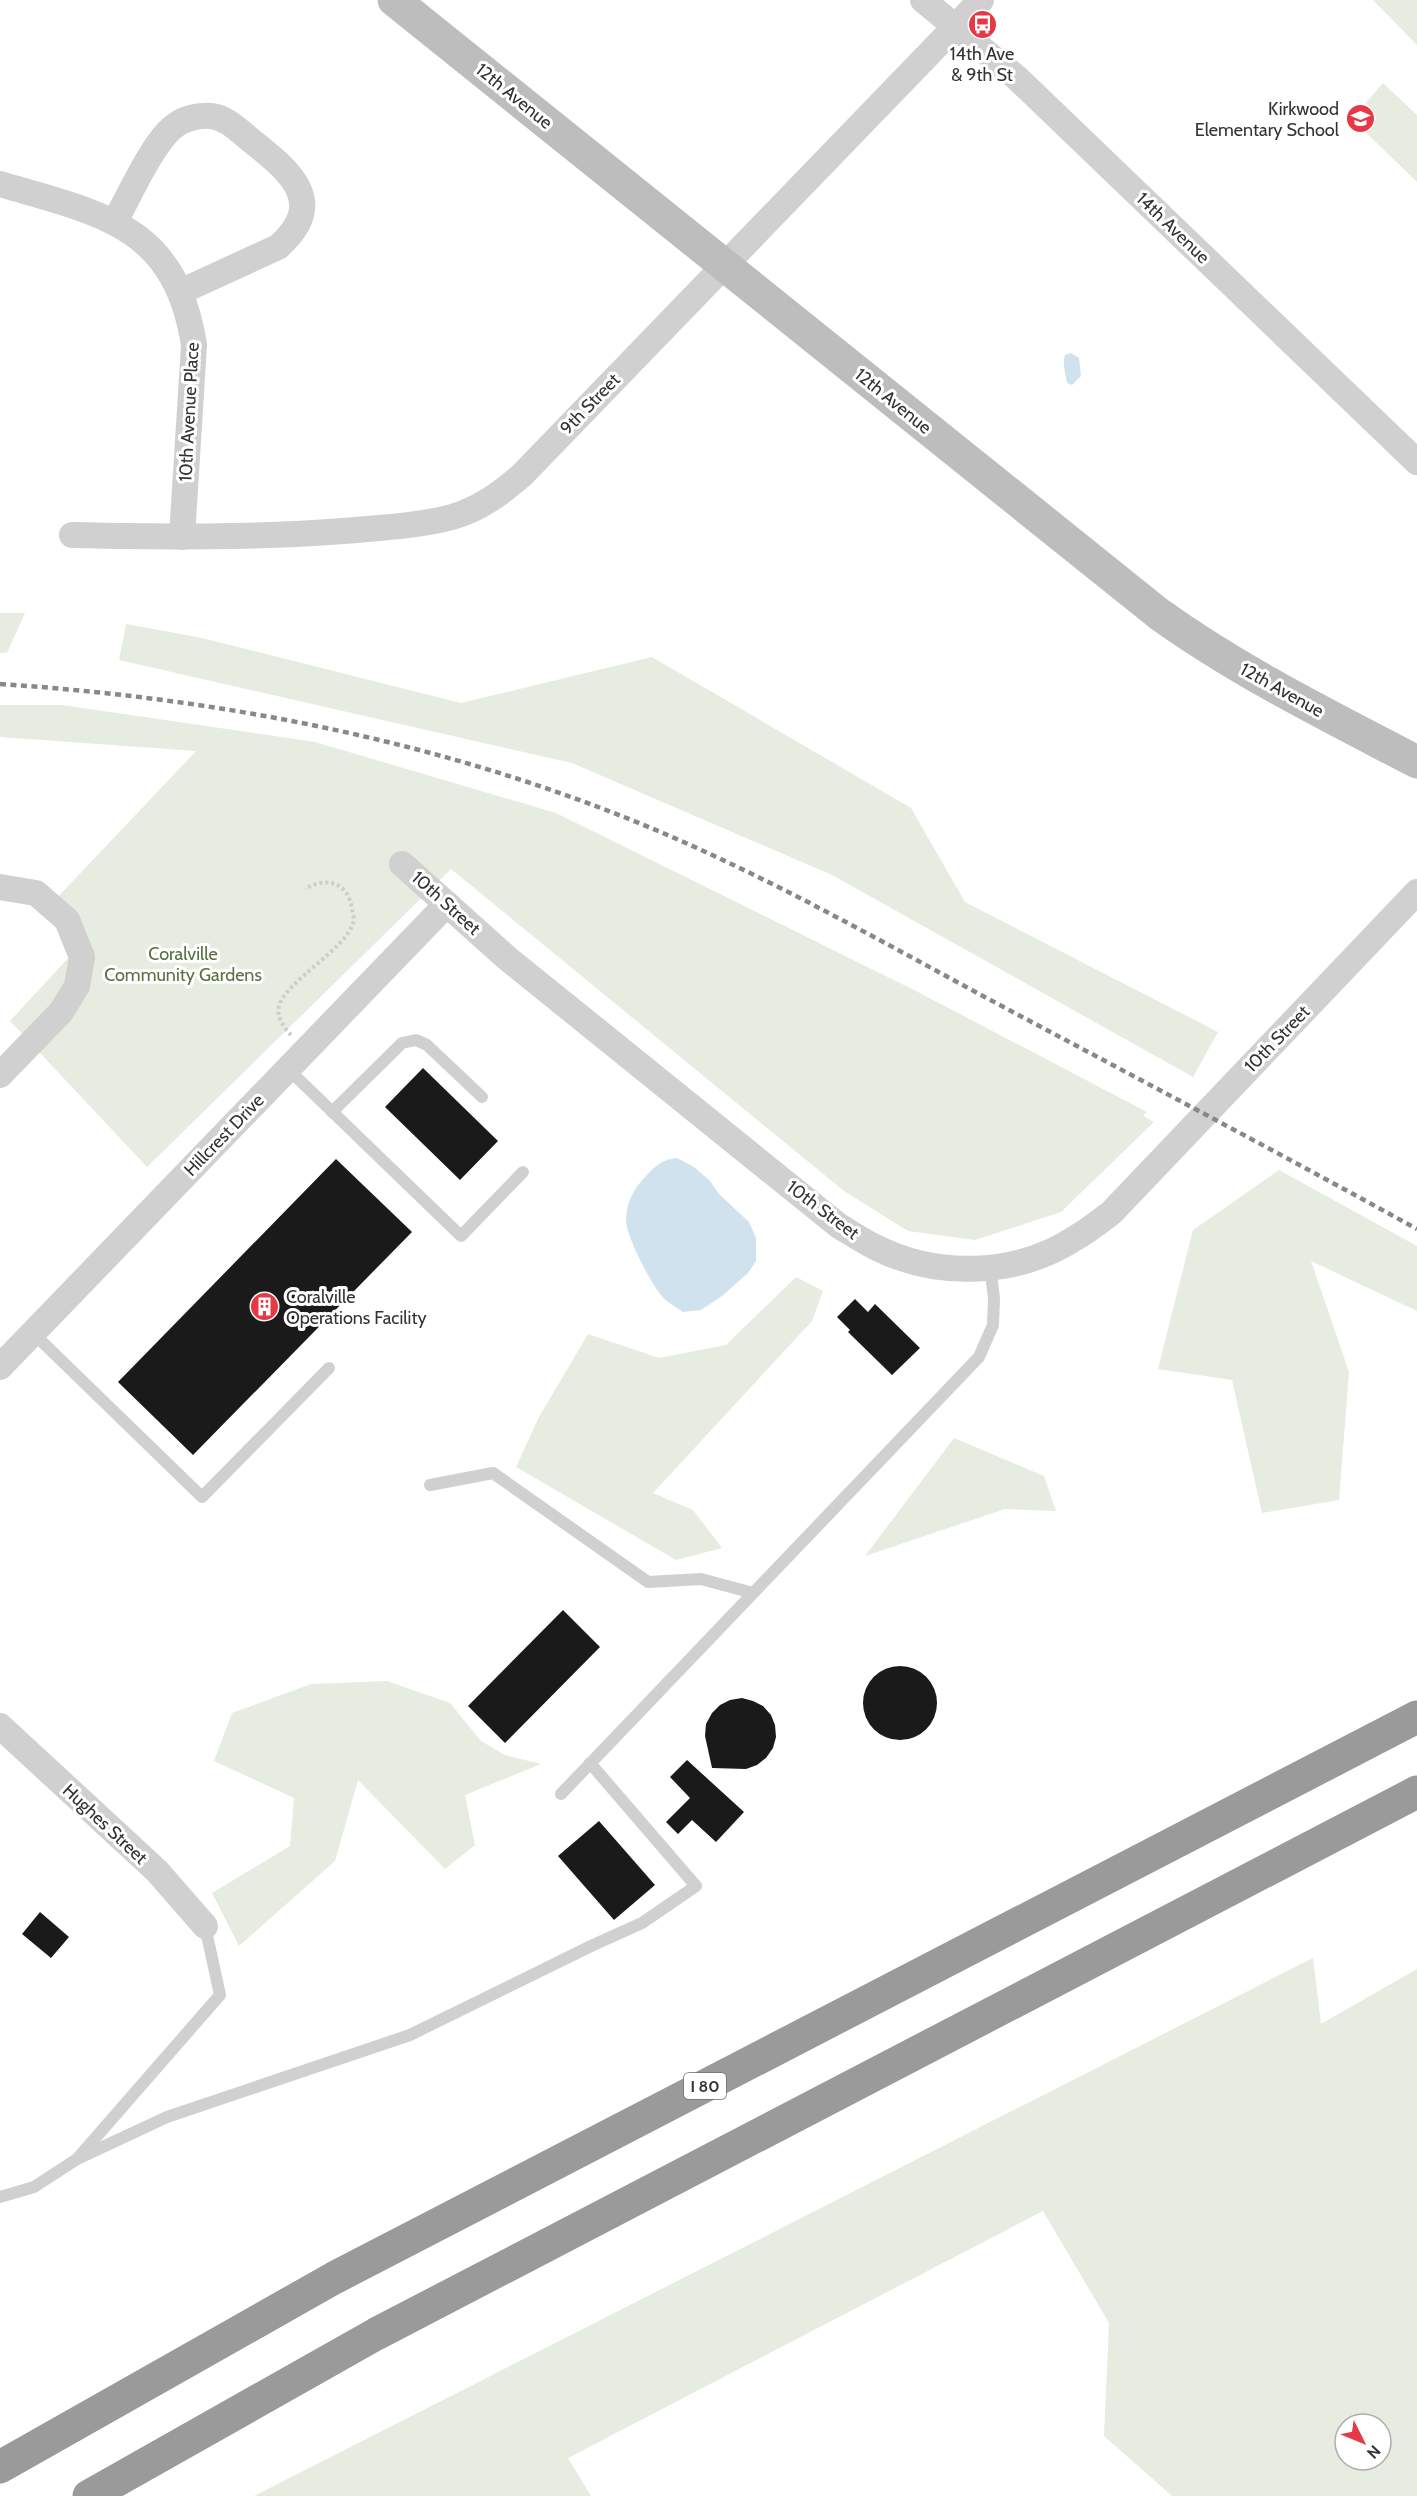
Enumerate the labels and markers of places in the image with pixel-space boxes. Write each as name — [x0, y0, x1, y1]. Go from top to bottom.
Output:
bus stop icon: 14th Ave & 9th St — [966, 9, 998, 41]
place label: 14th Ave & 9th St — [950, 43, 1014, 86]
place label: Kirkwood Elementary School — [1195, 98, 1340, 141]
school or university icon: Kirkwood Elementary School — [1344, 103, 1376, 135]
place label: Coralville Operations Facility — [286, 1286, 427, 1329]
building icon: Coralville Operations Facility — [249, 1291, 281, 1323]

